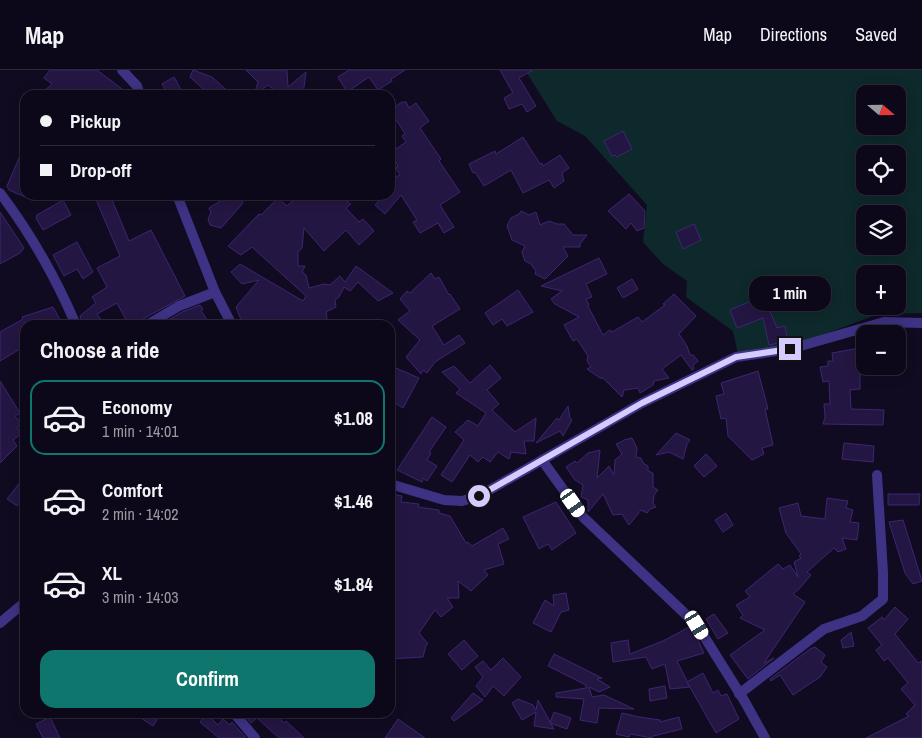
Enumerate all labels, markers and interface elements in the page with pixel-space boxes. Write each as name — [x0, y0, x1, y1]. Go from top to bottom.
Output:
text: Map — [25, 19, 64, 51]
text: Map — [703, 22, 732, 47]
text: Directions — [760, 22, 827, 47]
text: Saved — [855, 22, 897, 47]
north arrow — [856, 85, 906, 135]
map controls — [856, 85, 906, 375]
text: Pickup — [70, 108, 121, 134]
button: locate — [856, 145, 906, 195]
text: Drop-off — [70, 157, 131, 183]
button: layers — [856, 205, 906, 255]
button: + — [856, 265, 906, 315]
callout: 1 min — [749, 276, 831, 312]
text: 1 min — [773, 282, 807, 304]
button: − — [856, 325, 906, 375]
text: Choose a ride — [40, 335, 159, 365]
route end — [779, 338, 801, 360]
text: Economy — [102, 394, 172, 420]
icon: car — [42, 395, 87, 440]
text: $1.08 — [334, 405, 373, 431]
text: 1 min · 14:01 — [102, 420, 179, 442]
text: Comfort — [102, 477, 163, 503]
icon: car — [42, 478, 87, 523]
route start — [468, 485, 490, 507]
car — [558, 486, 587, 520]
text: $1.46 — [334, 488, 373, 514]
text: 2 min · 14:02 — [102, 503, 179, 525]
text: XL — [102, 560, 122, 586]
icon: car — [42, 561, 87, 606]
text: $1.84 — [334, 571, 373, 597]
text: 3 min · 14:03 — [102, 586, 179, 608]
car — [682, 608, 711, 642]
button: Confirm — [40, 650, 375, 708]

